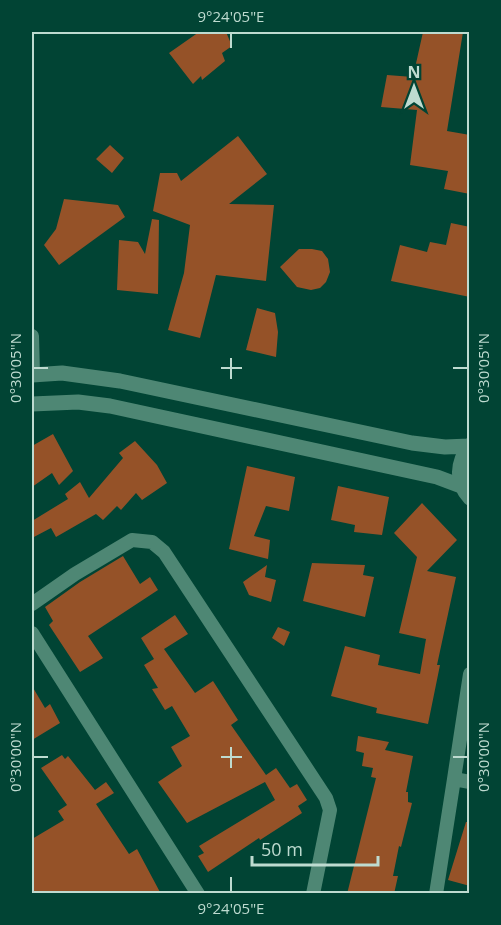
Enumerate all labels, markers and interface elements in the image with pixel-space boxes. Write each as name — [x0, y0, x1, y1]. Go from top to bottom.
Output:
text: 9°24'05"E — [198, 6, 264, 26]
north arrow — [384, 57, 444, 117]
text: N — [407, 61, 421, 83]
text: 0°30'05"N — [5, 333, 25, 403]
text: 0°30'05"N — [473, 333, 493, 403]
text: 0°30'00"N — [5, 722, 25, 792]
text: 0°30'00"N — [473, 722, 493, 792]
scale bar — [252, 829, 378, 867]
text: 50 m — [261, 837, 303, 861]
text: 9°24'05"E — [198, 898, 264, 918]

